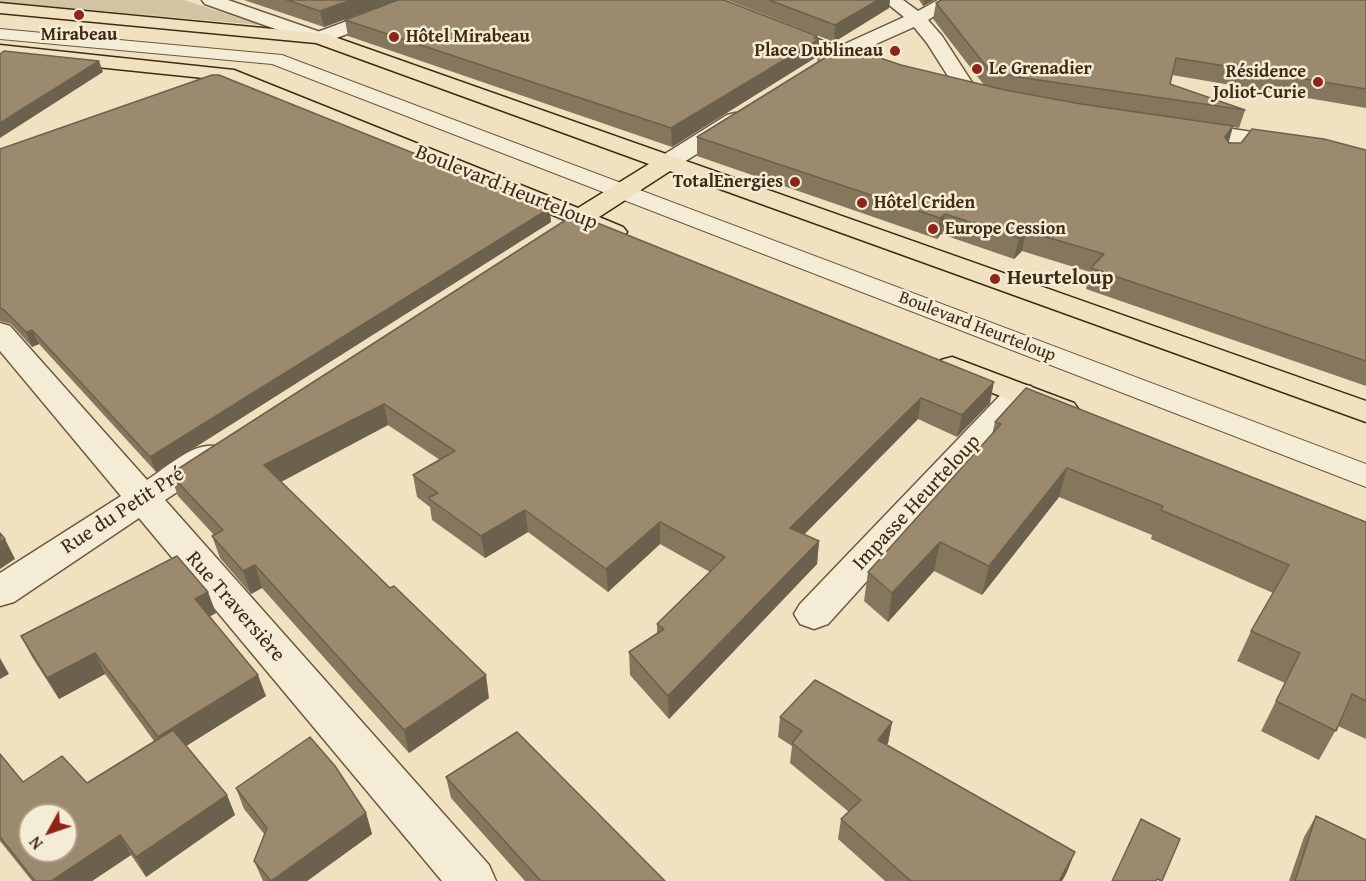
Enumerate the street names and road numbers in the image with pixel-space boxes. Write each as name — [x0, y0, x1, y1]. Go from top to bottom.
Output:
street label: Boulevard Heurteloup — [411, 140, 601, 236]
street label: Boulevard Heurteloup — [895, 287, 1059, 367]
street label: Impasse Heurteloup — [848, 430, 986, 576]
street label: Rue du Petit Pré — [57, 462, 189, 560]
street label: Rue Traversière — [180, 546, 290, 668]

